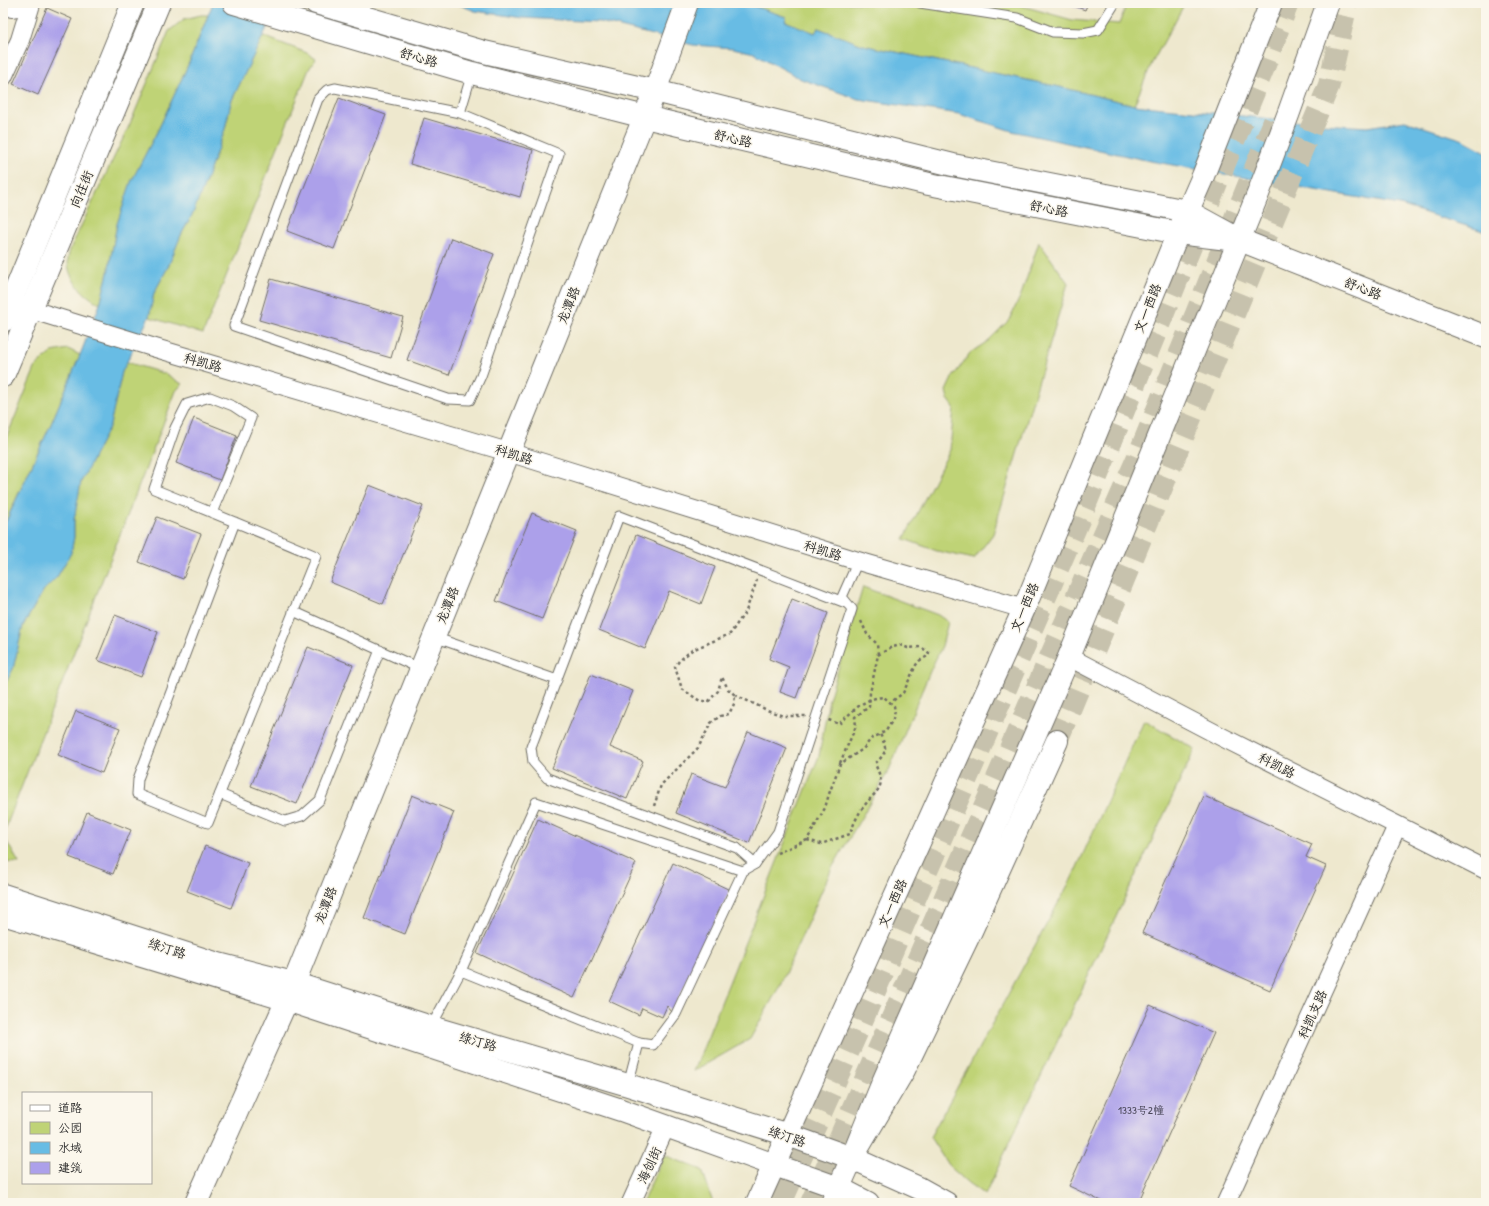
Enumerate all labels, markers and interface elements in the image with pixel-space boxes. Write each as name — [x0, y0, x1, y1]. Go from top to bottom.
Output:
street label: 舒心路 — [398, 43, 440, 71]
street label: 舒心路 — [712, 125, 754, 151]
street label: 向往街 — [65, 168, 97, 210]
street label: 舒心路 — [1028, 195, 1070, 221]
street label: 舒心路 — [1342, 273, 1384, 303]
street label: 文一西路 — [1129, 281, 1165, 335]
street label: 龙潭路 — [552, 284, 584, 326]
street label: 科凯路 — [182, 348, 224, 376]
street label: 科凯路 — [493, 440, 535, 468]
street label: 科凯路 — [802, 536, 844, 564]
street label: 文一西路 — [1006, 580, 1042, 634]
street label: 龙潭路 — [431, 584, 463, 626]
street label: 科凯路 — [1256, 748, 1298, 782]
street label: 文一西路 — [873, 876, 911, 930]
street label: 龙潭路 — [309, 884, 341, 926]
street label: 绿汀路 — [146, 933, 188, 963]
street label: 科凯支路 — [1293, 987, 1331, 1041]
street label: 绿汀路 — [457, 1027, 499, 1055]
legend — [22, 1092, 152, 1184]
text: 道路 — [58, 1099, 82, 1116]
house number: 1333号2幢 — [1118, 1103, 1165, 1117]
text: 公园 — [58, 1119, 82, 1136]
street label: 绿汀路 — [766, 1121, 808, 1151]
text: 水域 — [58, 1139, 82, 1156]
street label: 海创街 — [633, 1144, 665, 1186]
text: 建筑 — [58, 1159, 82, 1176]

